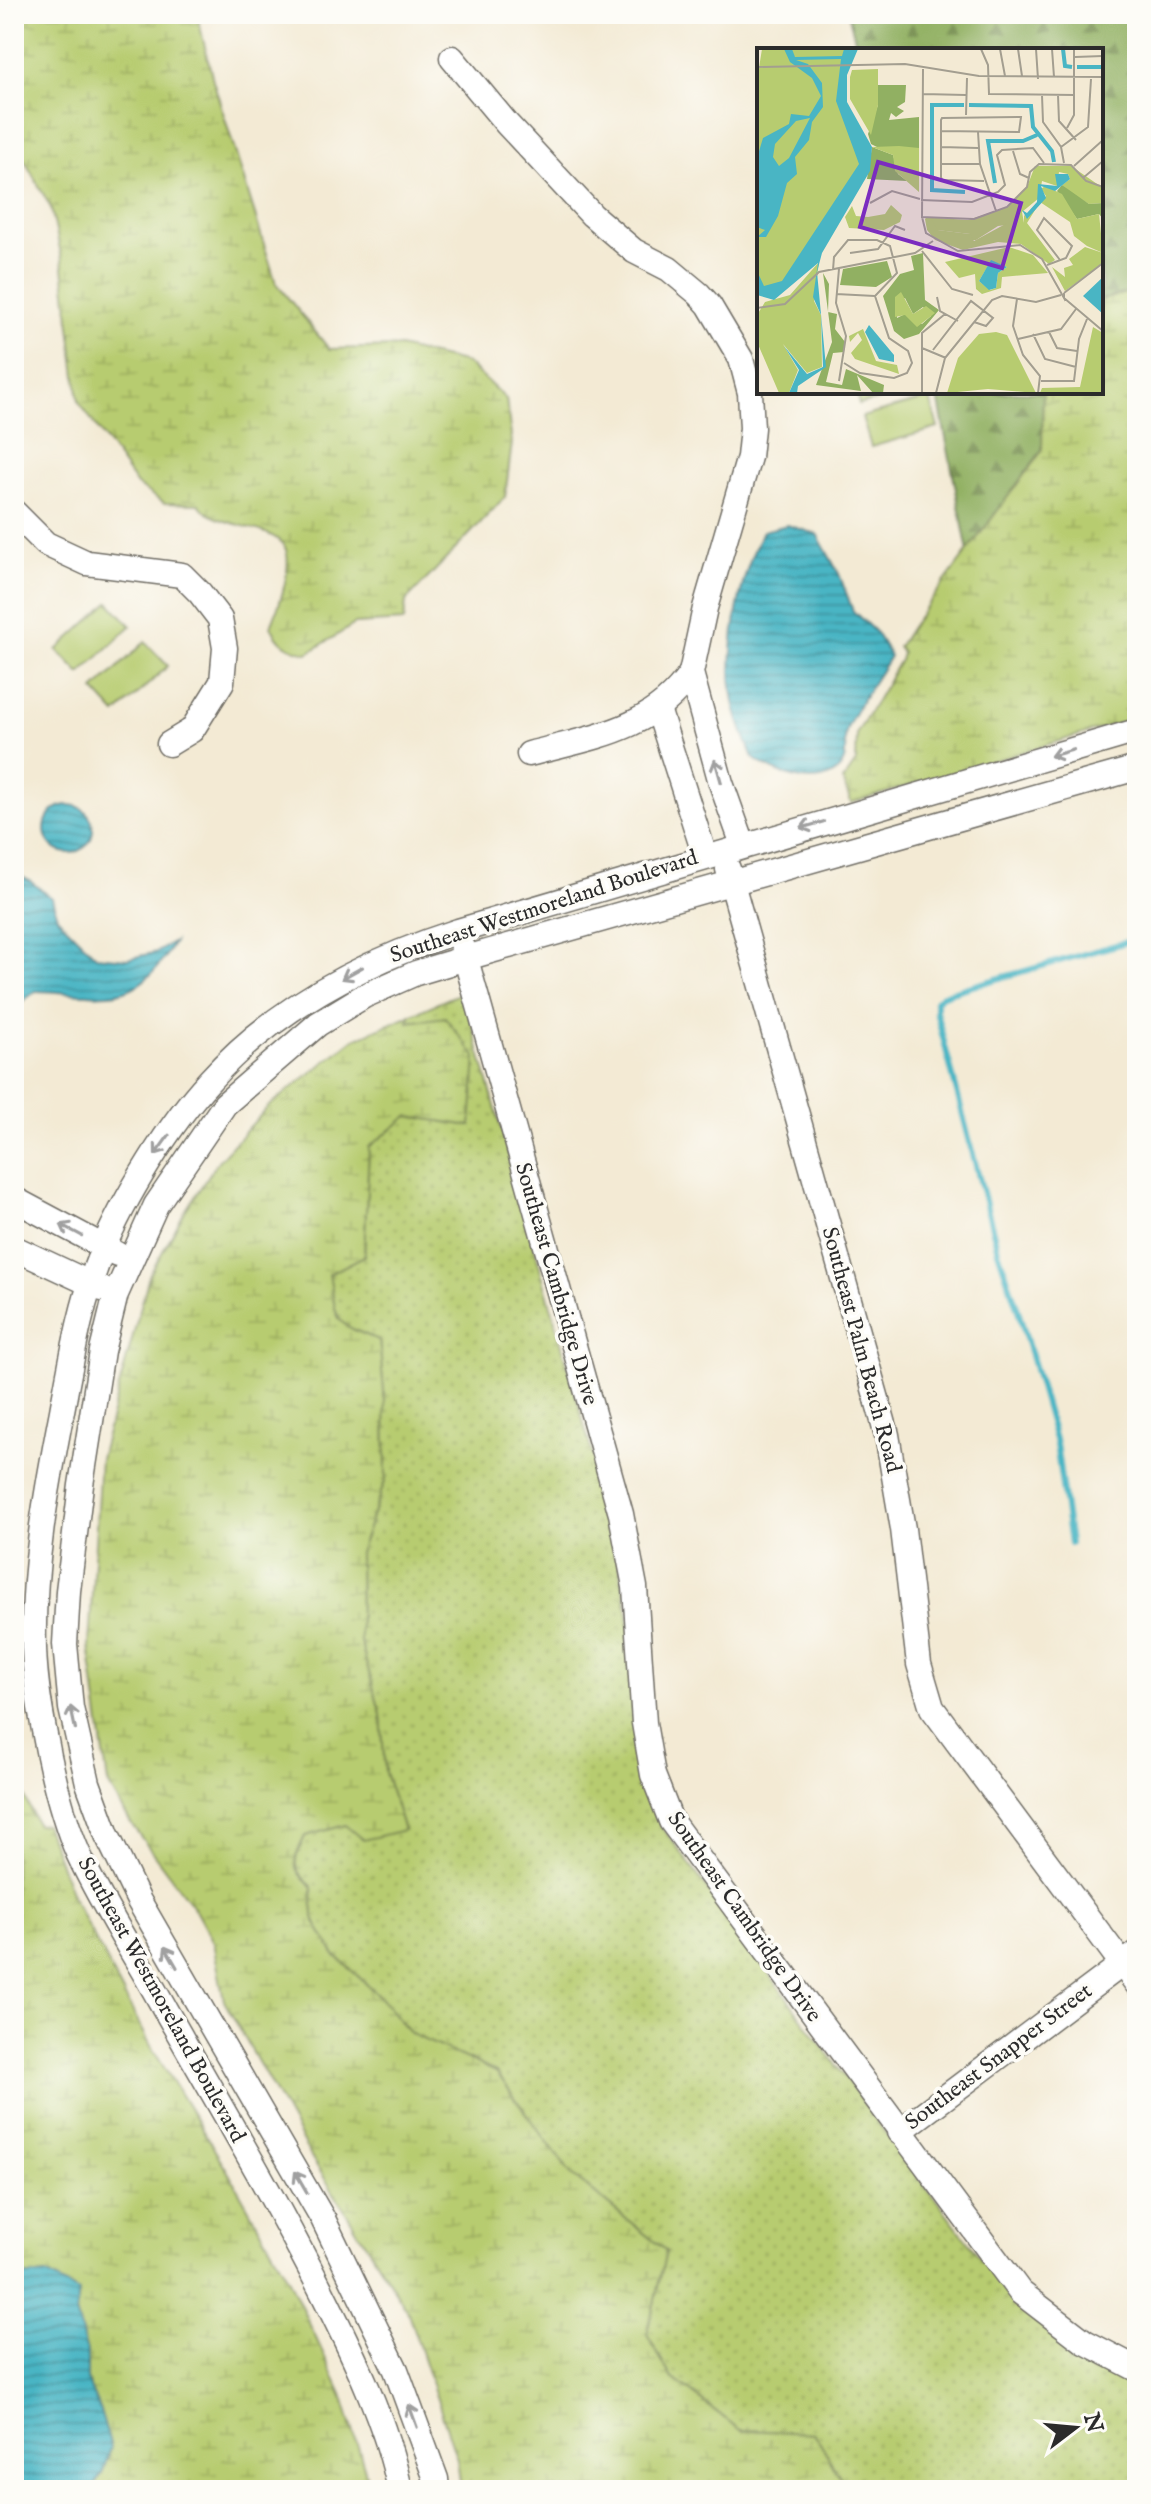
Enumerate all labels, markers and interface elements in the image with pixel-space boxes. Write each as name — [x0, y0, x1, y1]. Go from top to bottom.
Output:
inset map — [757, 48, 1103, 394]
one-way arrow — [1050, 746, 1076, 761]
one-way arrow — [710, 759, 724, 784]
one-way arrow — [800, 818, 826, 833]
street label: Southeast Westmoreland Boulevard — [387, 844, 702, 970]
one-way arrow — [341, 965, 364, 981]
one-way arrow — [153, 1134, 170, 1155]
street label: Southeast Cambridge Drive — [508, 1160, 604, 1408]
one-way arrow — [60, 1222, 84, 1238]
street label: Southeast Palm Beach Road — [815, 1224, 907, 1476]
one-way arrow — [65, 1706, 80, 1731]
street label: Southeast Cambridge Drive — [661, 1806, 827, 2028]
street label: Southeast Westmoreland Boulevard — [71, 1852, 251, 2148]
one-way arrow — [162, 1946, 178, 1969]
street label: Southeast Snapper Street — [900, 1977, 1099, 2137]
one-way arrow — [293, 2171, 309, 2194]
north arrow — [1035, 2388, 1115, 2468]
one-way arrow — [405, 2404, 419, 2429]
text: N — [1076, 2409, 1108, 2436]

